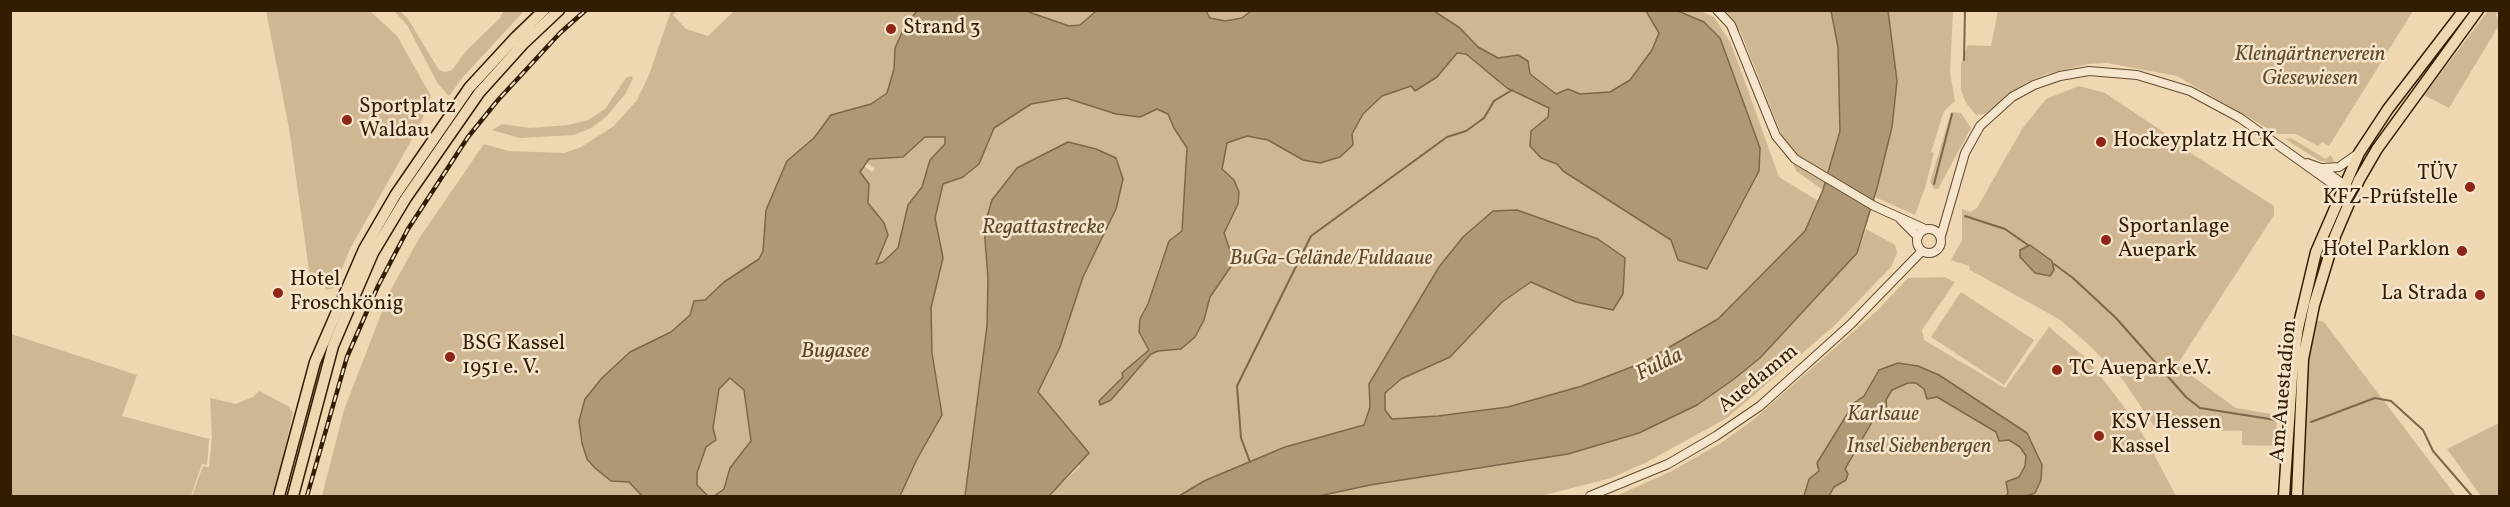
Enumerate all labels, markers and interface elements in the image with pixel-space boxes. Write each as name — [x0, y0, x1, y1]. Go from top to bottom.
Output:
place label: Strand 3 — [903, 16, 981, 42]
marker: Strand 3 — [884, 22, 898, 36]
park label: Kleingärtnerverein Giesewiesen — [2235, 43, 2385, 93]
place label: Sportplatz Waldau — [359, 95, 456, 145]
marker: Sportplatz Waldau — [340, 113, 354, 127]
place label: Hockeyplatz HCK — [2113, 129, 2275, 155]
marker: Hockeyplatz HCK — [2094, 135, 2108, 149]
place label: TÜV KFZ-Prüfstelle — [2323, 162, 2458, 212]
marker: TÜV KFZ-Prüfstelle — [2463, 180, 2477, 194]
place label: Sportanlage Auepark — [2118, 215, 2229, 265]
water label: Regattastrecke — [981, 216, 1105, 242]
marker: Sportanlage Auepark — [2099, 233, 2113, 247]
place label: Hotel Parklon — [2323, 238, 2450, 264]
marker: Hotel Parklon — [2455, 244, 2469, 258]
park label: BuGa-Gelände/Fuldaaue — [1230, 247, 1432, 273]
place label: Hotel Froschkönig — [290, 268, 403, 318]
place label: La Strada — [2381, 282, 2468, 308]
marker: Hotel Froschkönig — [271, 286, 285, 300]
marker: La Strada — [2473, 288, 2487, 302]
street label: Am Auestadion — [2266, 319, 2304, 463]
place label: BSG Kassel 1951 e. V. — [462, 332, 565, 382]
water label: Bugasee — [801, 340, 869, 366]
street label: Auedamm — [1714, 340, 1804, 420]
water label: Fulda — [1632, 343, 1688, 389]
marker: BSG Kassel 1951 e. V. — [443, 350, 457, 364]
place label: TC Auepark e.V. — [2069, 357, 2211, 383]
marker: TC Auepark e.V. — [2050, 363, 2064, 377]
park label: Karlsaue — [1847, 403, 1919, 429]
place label: KSV Hessen Kassel — [2111, 411, 2221, 461]
marker: KSV Hessen Kassel — [2092, 429, 2106, 443]
park label: Insel Siebenbergen — [1847, 435, 1991, 461]

